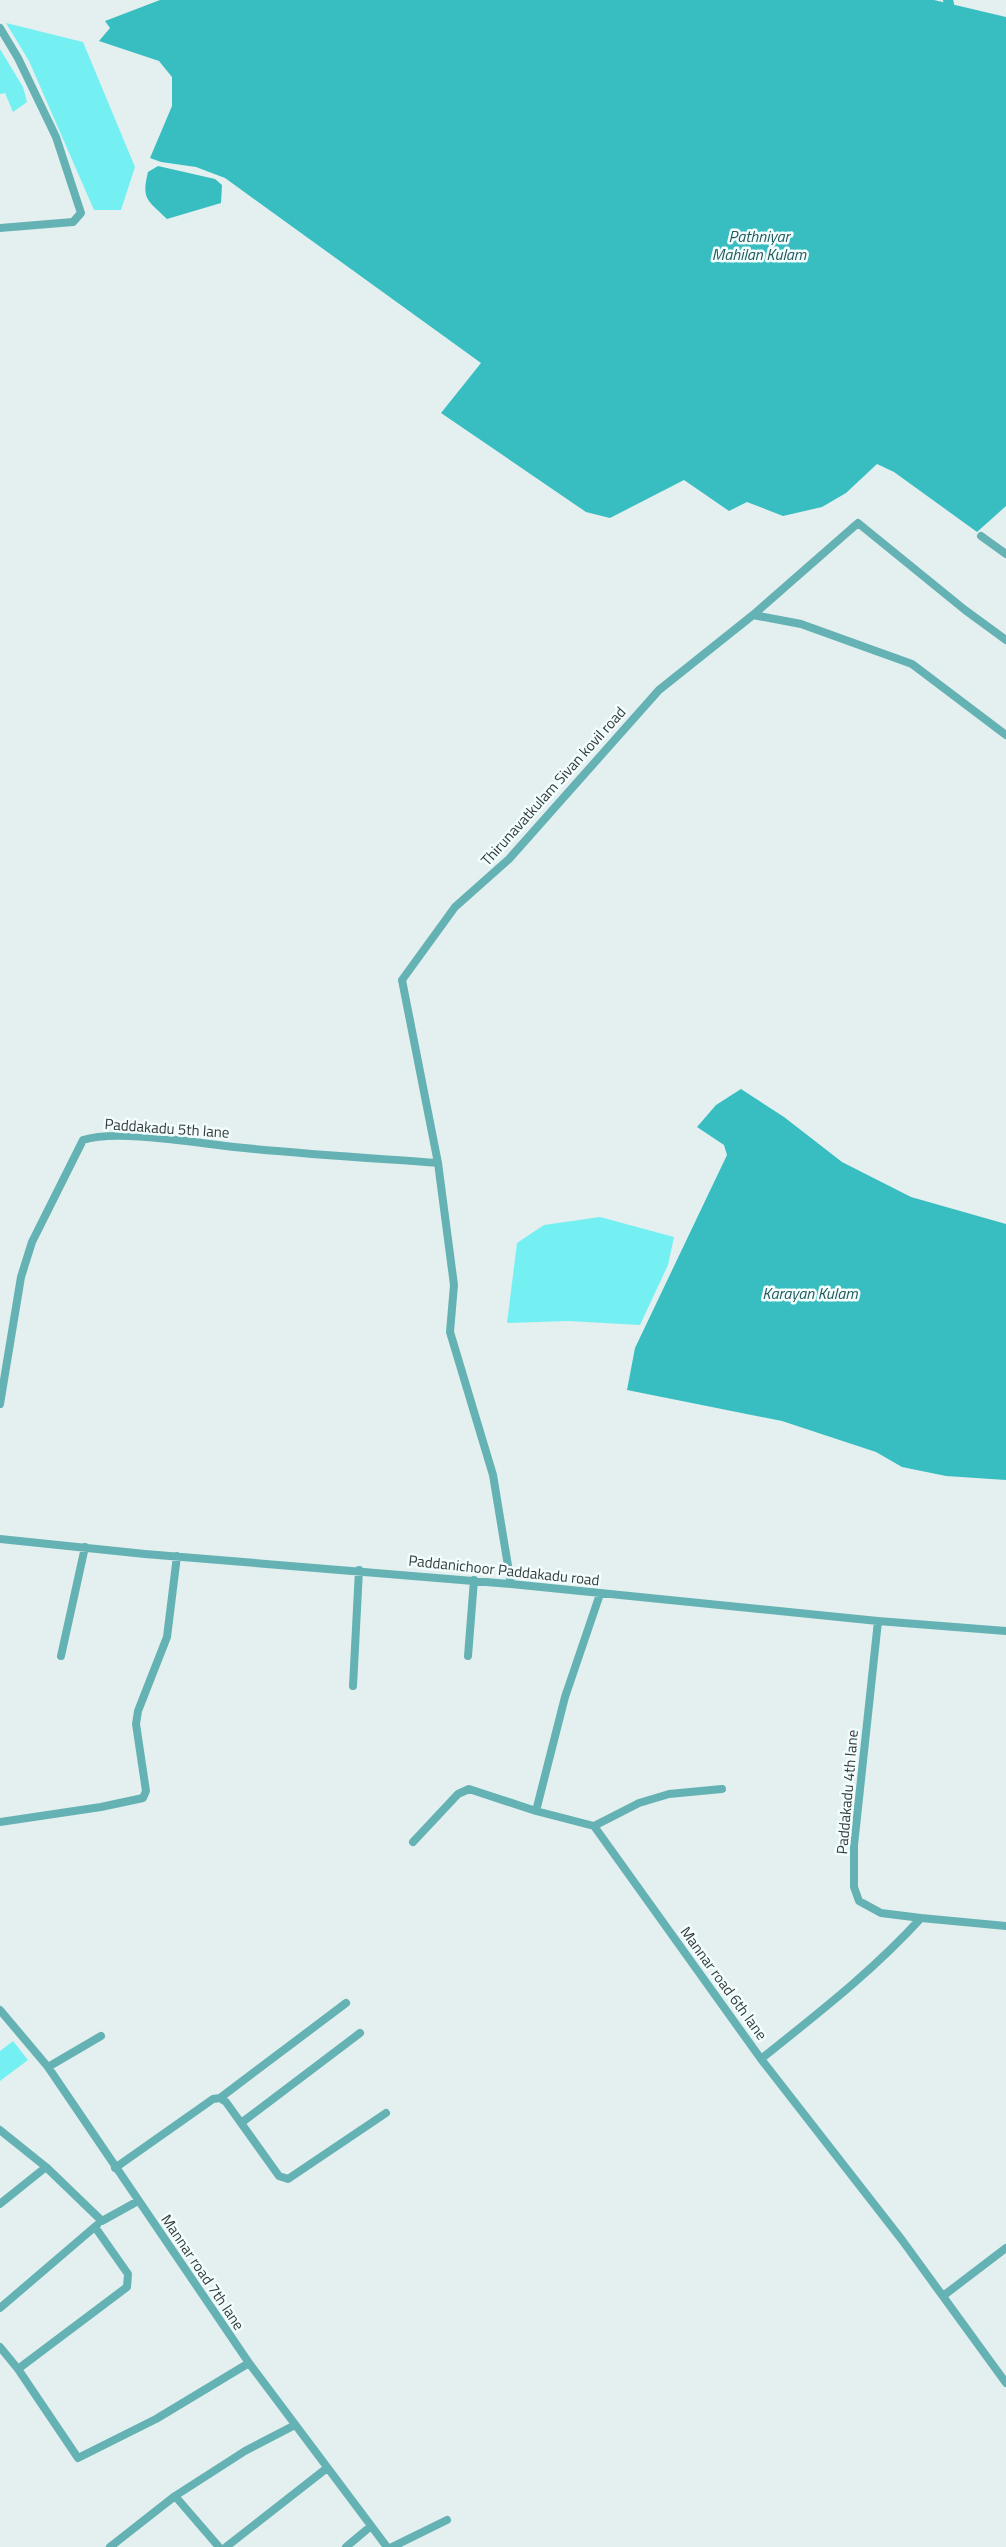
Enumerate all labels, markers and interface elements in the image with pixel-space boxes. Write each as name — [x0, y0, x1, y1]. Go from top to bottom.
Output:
water label: Pathniyar Mahilan Kulam — [712, 224, 807, 266]
street label: Thirunavatkulam Sivan kovil road — [475, 701, 631, 871]
street label: Paddakadu 5th lane — [104, 1112, 230, 1144]
water label: Karayan Kulam — [762, 1281, 858, 1305]
street label: Paddanichoor Paddakadu road — [407, 1549, 601, 1591]
street label: Paddakadu 4th lane — [830, 1729, 864, 1855]
street label: Mannar road 6th lane — [675, 1921, 773, 2045]
street label: Mannar road 7th lane — [156, 2209, 250, 2335]

